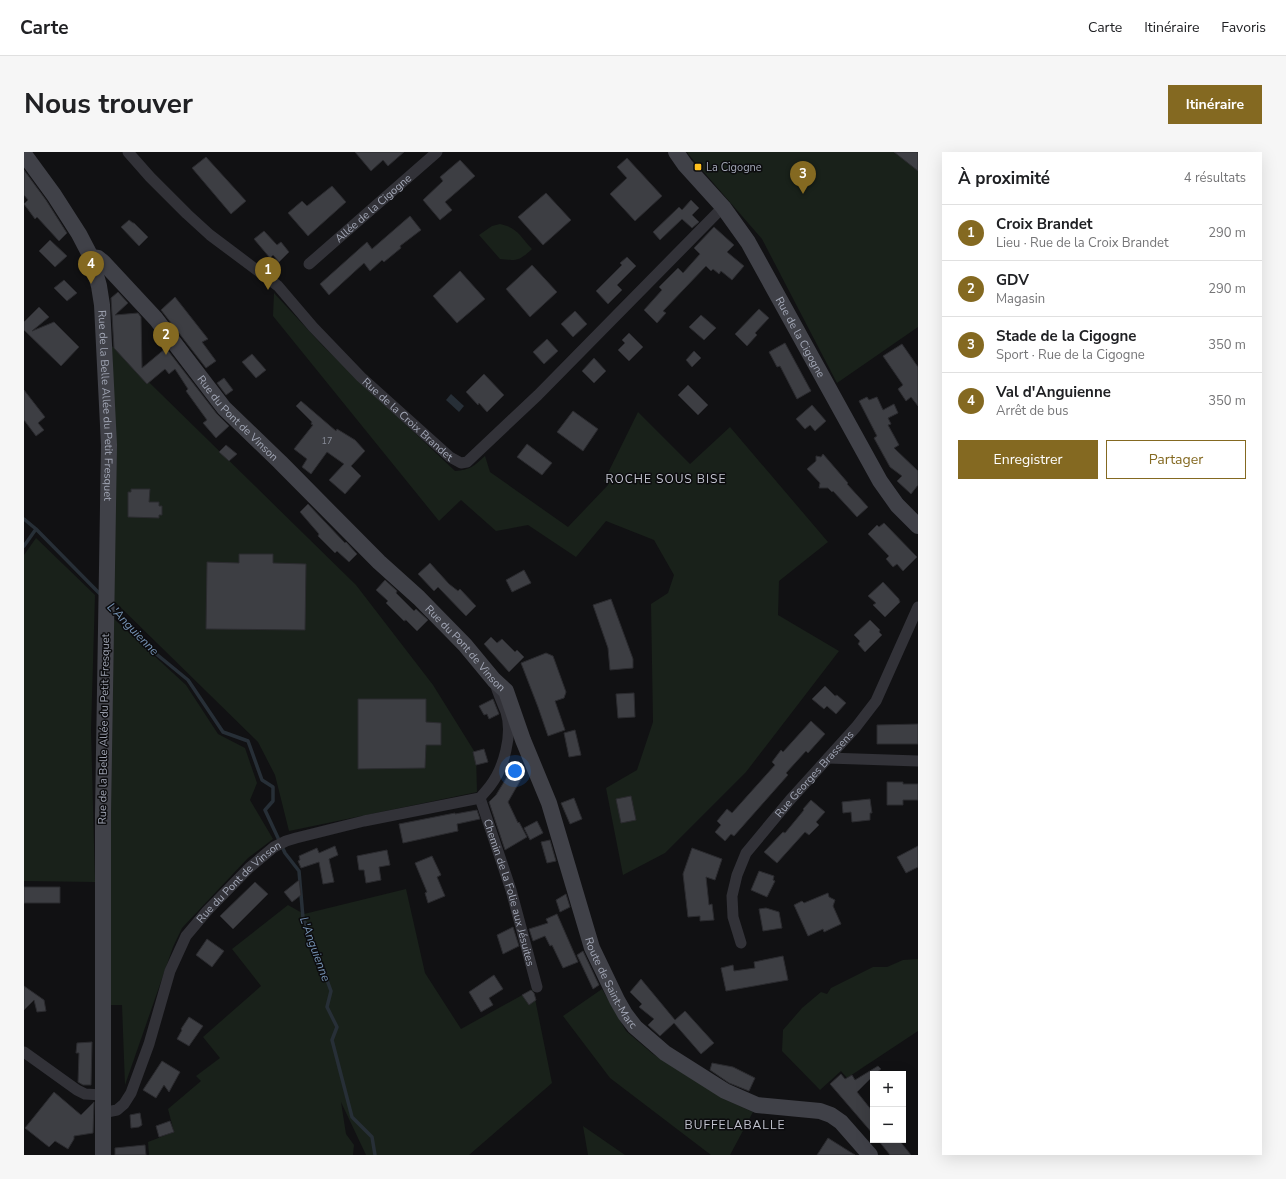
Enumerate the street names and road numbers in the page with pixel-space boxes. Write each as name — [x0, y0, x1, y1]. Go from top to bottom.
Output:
street label: Allée de la Cigogne — [331, 170, 415, 246]
street label: Rue de la Cigogne — [772, 294, 829, 380]
street label: Rue de la Belle Allée du Petit Fresquet — [95, 310, 117, 501]
street label: Rue du Pont de Vinson — [194, 372, 282, 464]
street label: Rue de la Croix Brandet — [359, 374, 456, 465]
street label: Rue du Pont de Vinson — [422, 601, 509, 695]
street label: Rue de la Belle Allée du Petit Fresquet — [95, 633, 113, 825]
street label: Rue Georges Brassens — [771, 727, 857, 820]
street label: Chemin de la Folie aux Jésuites — [480, 817, 539, 968]
street label: Rue du Pont de Vinson — [193, 837, 283, 926]
street label: Route de Saint-Marc — [582, 935, 641, 1032]

